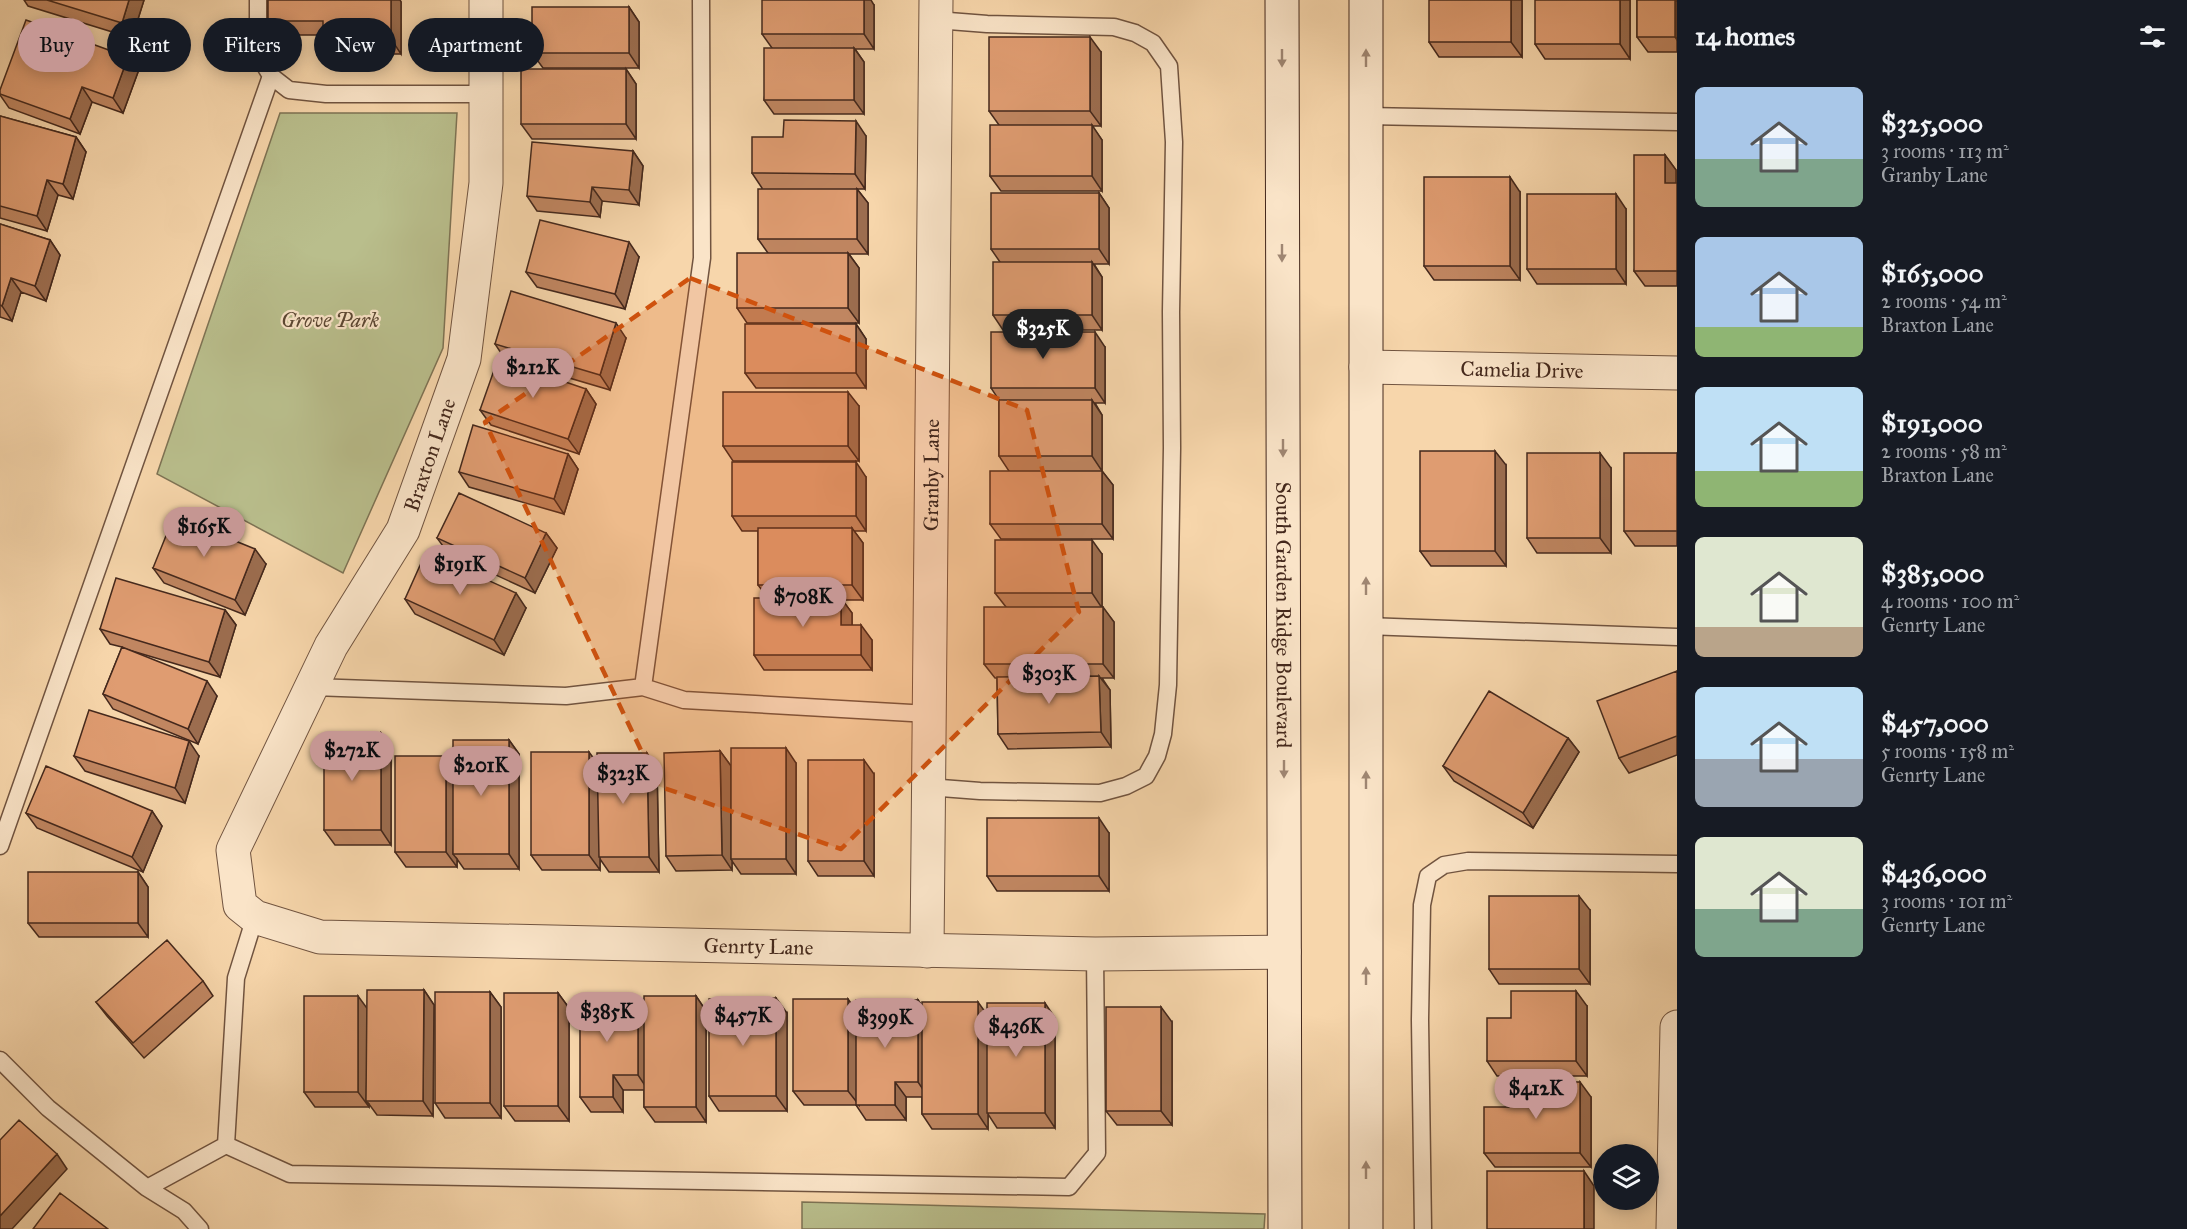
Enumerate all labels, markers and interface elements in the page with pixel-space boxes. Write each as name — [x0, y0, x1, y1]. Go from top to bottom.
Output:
chip: Buy — [18, 18, 95, 72]
chip: Rent — [107, 18, 191, 72]
chip: Filters — [203, 18, 302, 72]
chip: New — [314, 18, 396, 72]
chip: Apartment — [408, 18, 544, 72]
text: 14 homes — [1695, 20, 1795, 52]
icon: filters — [2136, 20, 2169, 53]
one-way arrow — [1361, 48, 1371, 67]
one-way arrow — [1277, 49, 1287, 68]
text: $325,000 — [1881, 107, 1983, 139]
icon: home — [1743, 111, 1815, 183]
text: 3 rooms · 113 m² — [1881, 139, 2009, 163]
text: Granby Lane — [1881, 163, 1988, 187]
one-way arrow — [1277, 244, 1287, 263]
text: $165,000 — [1881, 257, 1984, 289]
icon: home — [1743, 261, 1815, 333]
text: 2 rooms · 54 m² — [1881, 289, 2007, 313]
park label: Grove Park — [281, 307, 380, 333]
pin: $325K — [1001, 309, 1085, 360]
text: Braxton Lane — [1881, 313, 1994, 337]
text: $325K — [1016, 316, 1070, 340]
pin: $212K — [491, 348, 575, 399]
text: $212K — [506, 355, 560, 379]
street label: Camelia Drive — [1460, 356, 1584, 384]
street label: Braxton Lane — [398, 395, 462, 515]
text: $191,000 — [1881, 407, 1983, 439]
icon: home — [1743, 411, 1815, 483]
street label: Granby Lane — [918, 419, 945, 531]
one-way arrow — [1278, 439, 1288, 458]
text: 2 rooms · 58 m² — [1881, 439, 2007, 463]
text: Braxton Lane — [1881, 463, 1994, 487]
street label: South Garden Ridge Boulevard — [1270, 482, 1297, 749]
pin: $165K — [162, 507, 246, 558]
text: $165K — [177, 514, 231, 538]
pin: $191K — [418, 545, 502, 596]
text: $191K — [434, 552, 486, 576]
text: $385,000 — [1881, 557, 1984, 589]
icon: home — [1743, 561, 1815, 633]
one-way arrow — [1361, 576, 1371, 595]
pin: $708K — [761, 577, 845, 628]
text: $708K — [773, 584, 833, 608]
text: 4 rooms · 100 m² — [1881, 589, 2019, 613]
text: Genrty Lane — [1881, 613, 1985, 637]
pin: $303K — [1007, 654, 1091, 705]
text: $303K — [1022, 661, 1076, 685]
text: $457,000 — [1881, 707, 1989, 739]
icon: home — [1743, 711, 1815, 783]
pin: $272K — [310, 731, 394, 782]
text: $272K — [324, 738, 380, 762]
text: 5 rooms · 158 m² — [1881, 739, 2014, 763]
pin: $201K — [439, 746, 523, 797]
text: $201K — [453, 753, 509, 777]
pin: $323K — [581, 754, 665, 805]
one-way arrow — [1279, 760, 1289, 779]
text: $323K — [597, 761, 649, 785]
text: Genrty Lane — [1881, 763, 1985, 787]
one-way arrow — [1361, 771, 1371, 790]
text: $436,000 — [1881, 857, 1987, 889]
icon: home — [1743, 861, 1815, 933]
text: 3 rooms · 101 m² — [1881, 889, 2012, 913]
text: Genrty Lane — [1881, 913, 1985, 937]
street label: Genrty Lane — [703, 932, 814, 961]
one-way arrow — [1361, 966, 1371, 985]
pin: $385K — [565, 992, 649, 1043]
pin: $457K — [701, 996, 785, 1047]
pin: $399K — [843, 998, 927, 1049]
text: $385K — [580, 999, 634, 1023]
text: $457K — [714, 1003, 772, 1027]
text: $399K — [857, 1005, 913, 1029]
pin: $436K — [974, 1007, 1058, 1058]
text: $436K — [988, 1014, 1044, 1038]
pin: $412K — [1494, 1069, 1578, 1120]
text: $412K — [1508, 1076, 1564, 1100]
map controls — [1593, 1144, 1659, 1210]
button: layers — [1593, 1144, 1659, 1210]
one-way arrow — [1361, 1161, 1371, 1180]

